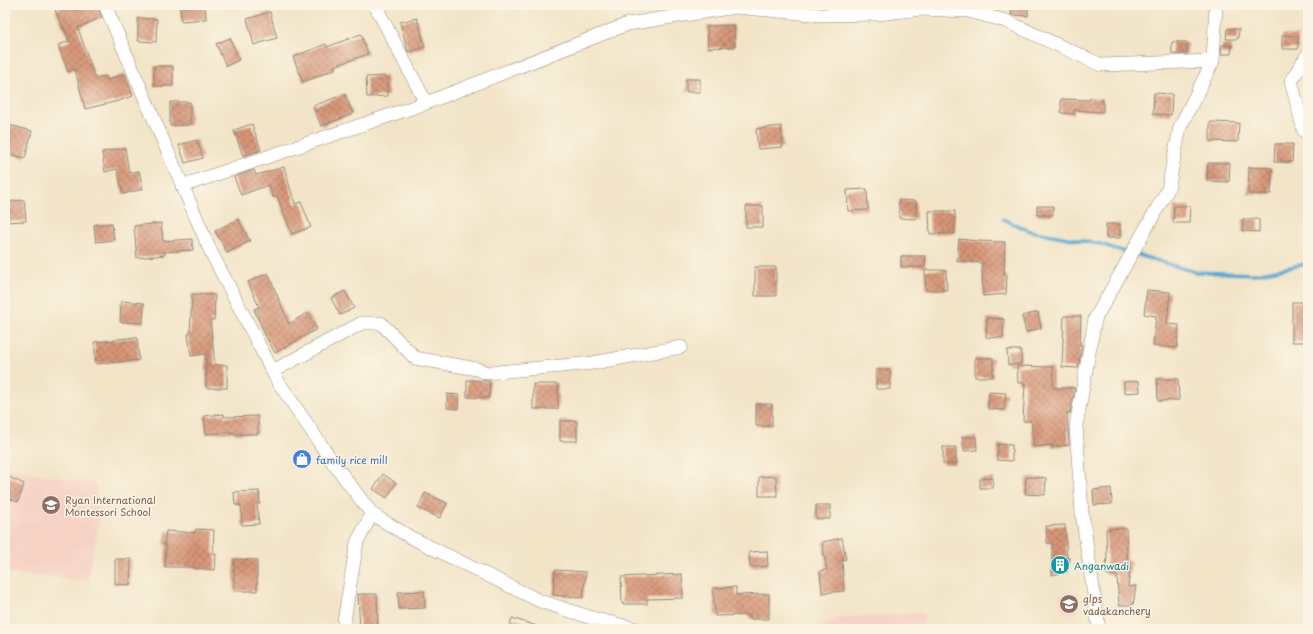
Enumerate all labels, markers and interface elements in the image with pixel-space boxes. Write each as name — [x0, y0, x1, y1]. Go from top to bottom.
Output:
shop icon: family rice mill — [291, 448, 313, 470]
place label: family rice mill — [316, 452, 388, 468]
place label: Ryan International Montessori School — [65, 492, 156, 519]
school or university icon: Ryan International Montessori School — [40, 494, 62, 516]
building icon: Anganwadi — [1049, 554, 1071, 576]
place label: Anganwadi — [1074, 558, 1129, 573]
place label: glps vadakanchery — [1083, 591, 1151, 618]
school or university icon: glps vadakanchery — [1058, 593, 1080, 615]

